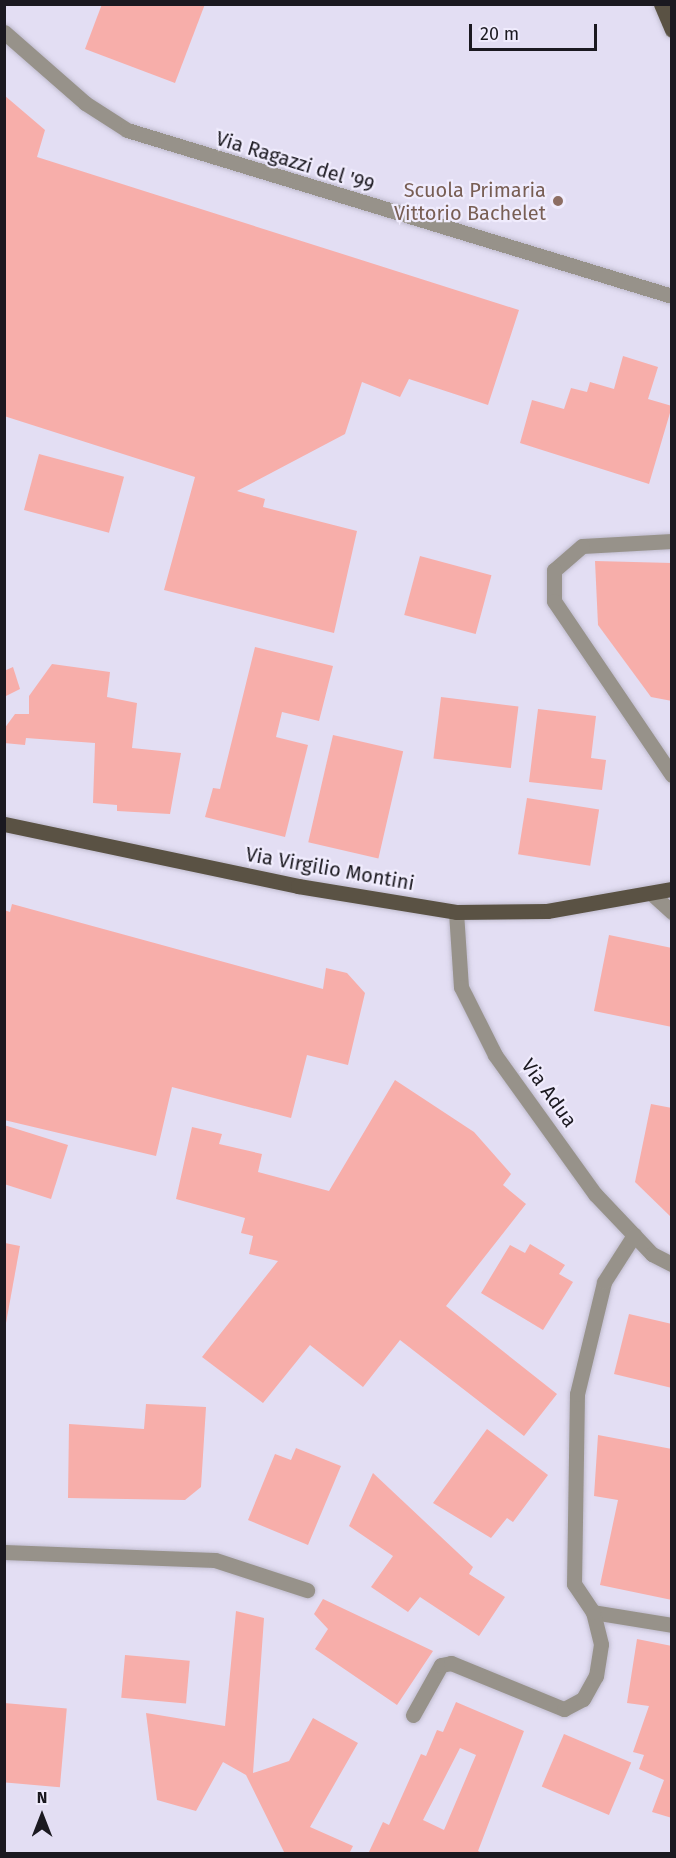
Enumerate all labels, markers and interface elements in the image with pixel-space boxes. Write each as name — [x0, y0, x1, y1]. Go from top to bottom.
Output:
scale bar — [472, 12, 600, 50]
text: 20 m — [480, 23, 519, 45]
street label: Via Ragazzi del '99 — [213, 127, 377, 197]
place label: Scuola Primaria Vittorio Bachelet — [394, 178, 546, 225]
marker: Scuola Primaria Vittorio Bachelet — [551, 194, 565, 208]
street label: Via Virgilio Montini — [244, 842, 416, 896]
street label: Via Adua — [516, 1054, 582, 1132]
north arrow — [12, 1786, 72, 1846]
text: N — [37, 1788, 47, 1807]

